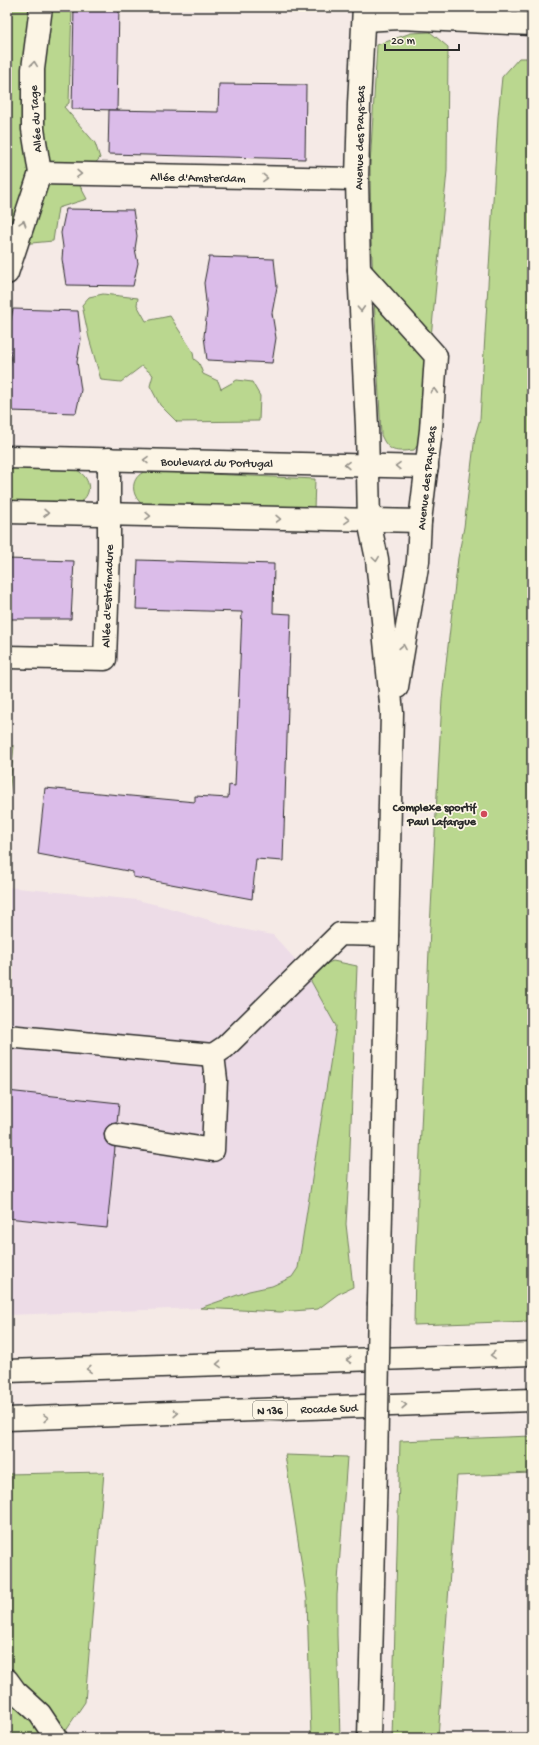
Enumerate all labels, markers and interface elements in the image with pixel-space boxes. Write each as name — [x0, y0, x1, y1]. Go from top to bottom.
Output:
scale bar — [385, 26, 459, 52]
text: 20 m — [391, 35, 416, 49]
one-way arrow — [29, 61, 38, 67]
street label: Allée du Tage — [28, 84, 46, 153]
street label: Avenue des Pays-Bas — [353, 85, 369, 190]
one-way arrow — [76, 170, 82, 178]
street label: Allée d'Amsterdam — [150, 171, 246, 187]
one-way arrow — [262, 174, 268, 182]
one-way arrow — [19, 219, 27, 226]
one-way arrow — [356, 306, 365, 312]
one-way arrow — [429, 388, 438, 394]
street label: Avenue des Pays-Bas — [416, 425, 440, 531]
one-way arrow — [143, 456, 149, 464]
street label: Boulevard du Portugal — [160, 456, 274, 472]
one-way arrow — [344, 461, 350, 469]
one-way arrow — [395, 462, 401, 470]
one-way arrow — [43, 509, 49, 517]
one-way arrow — [145, 511, 151, 520]
one-way arrow — [275, 515, 281, 523]
one-way arrow — [344, 516, 350, 524]
street label: Allée d'Estrémadure — [100, 543, 118, 648]
one-way arrow — [371, 556, 380, 562]
one-way arrow — [399, 644, 407, 650]
place label: Complexe sportif Paul Lafargue — [392, 802, 477, 830]
marker: Complexe sportif Paul Lafargue — [479, 809, 489, 819]
one-way arrow — [490, 1351, 496, 1360]
one-way arrow — [346, 1356, 352, 1364]
one-way arrow — [216, 1360, 222, 1369]
one-way arrow — [86, 1364, 92, 1373]
road number: N 136 — [253, 1401, 287, 1419]
one-way arrow — [401, 1401, 407, 1409]
street label: Rocade Sud — [300, 1402, 359, 1418]
one-way arrow — [173, 1409, 179, 1417]
one-way arrow — [43, 1413, 49, 1422]

